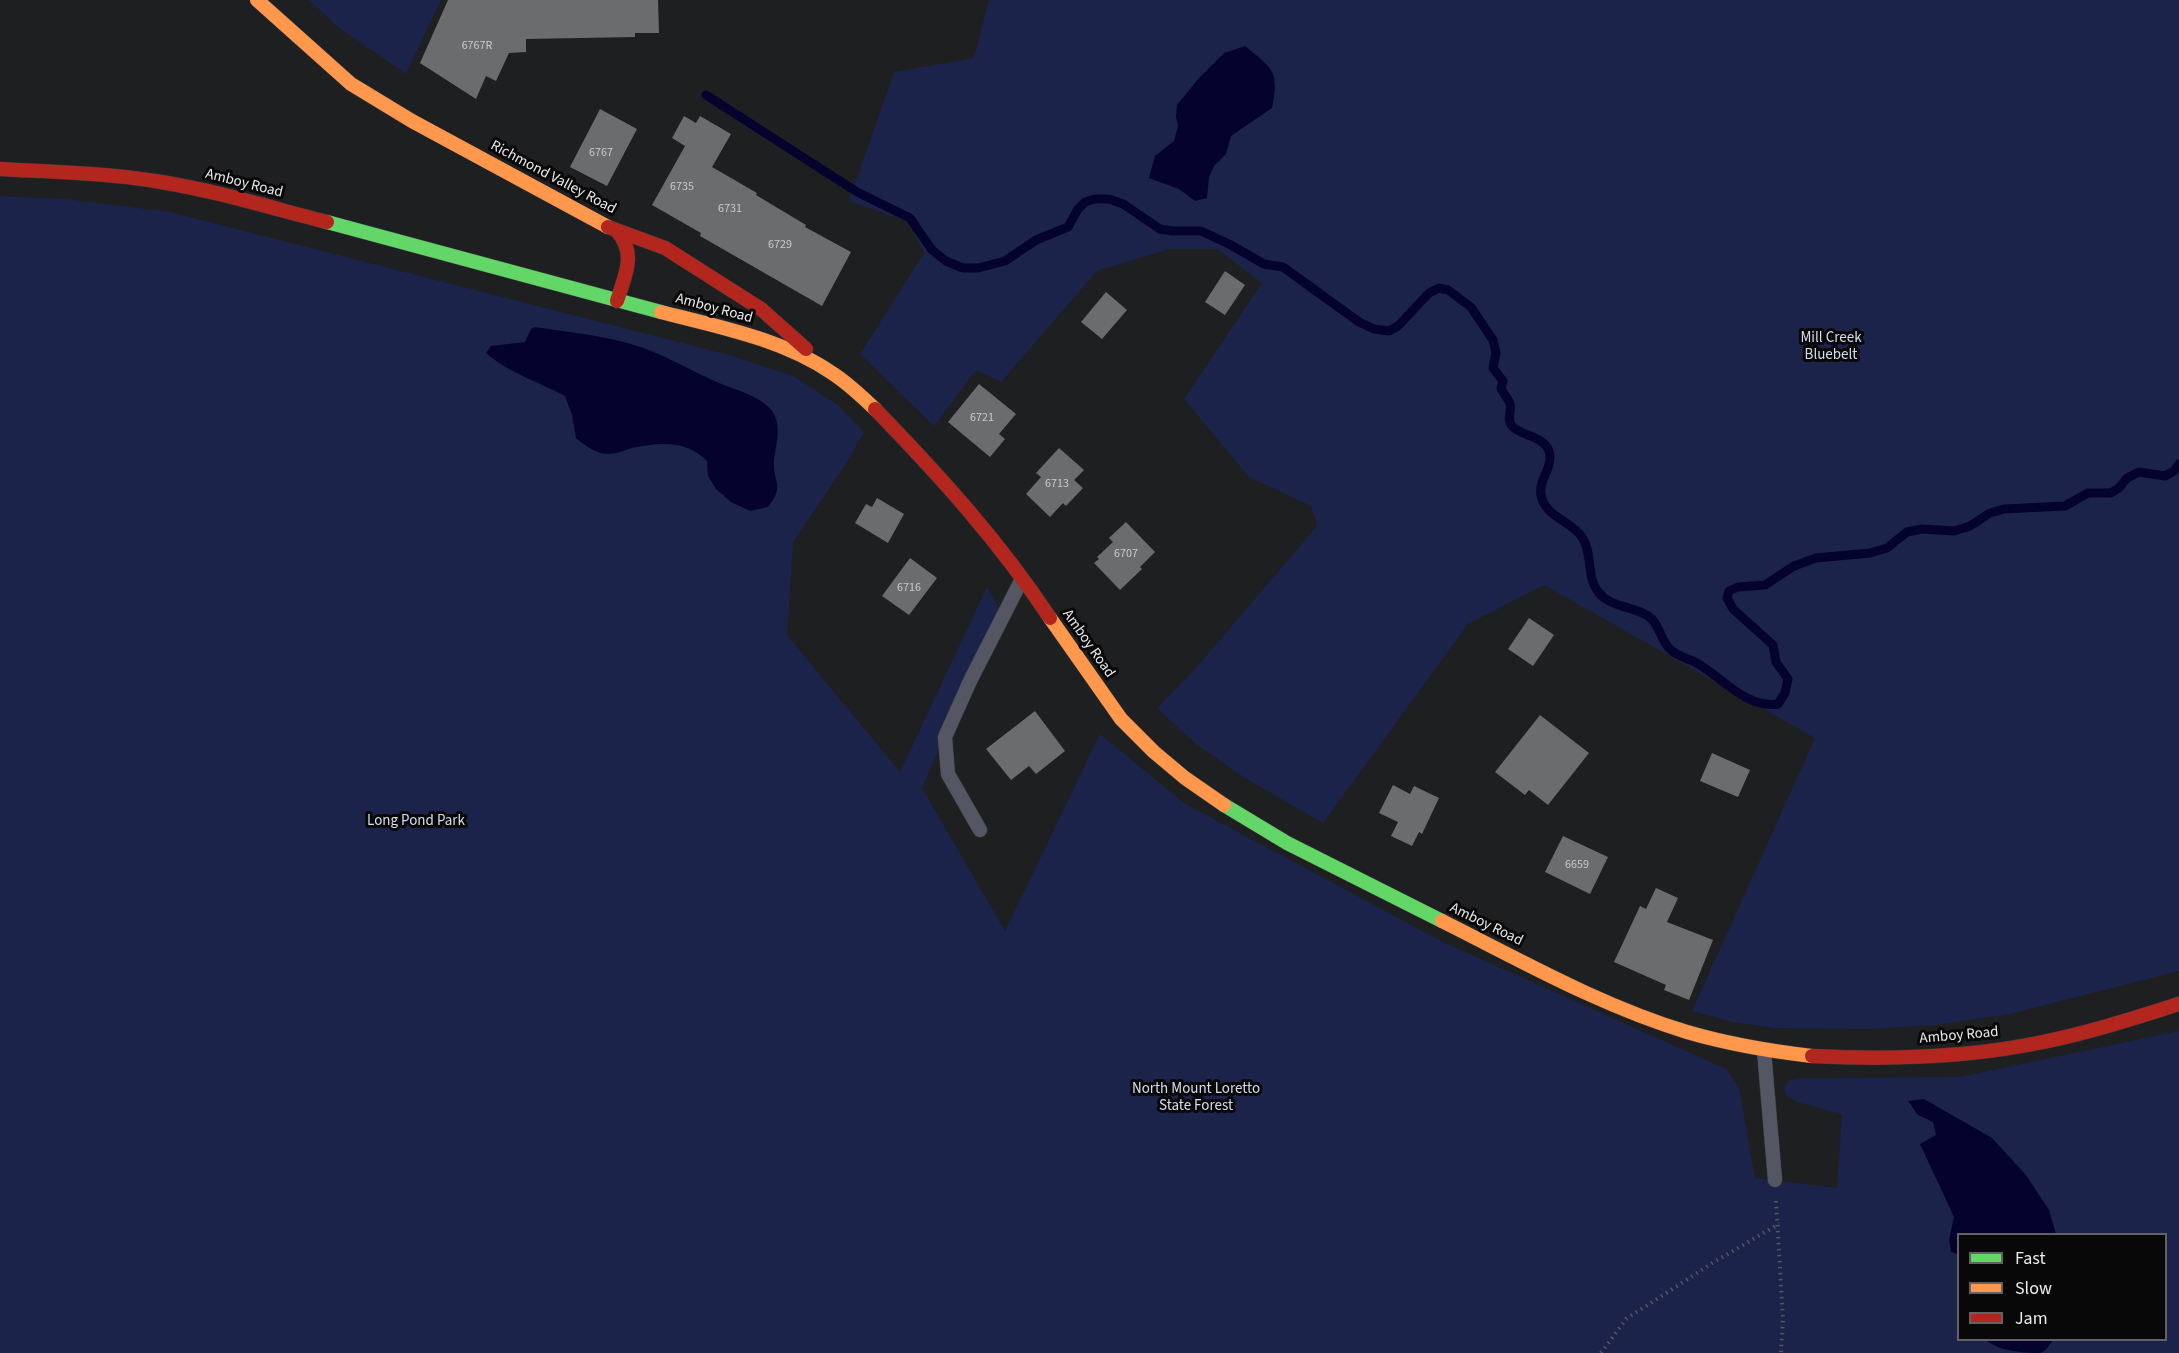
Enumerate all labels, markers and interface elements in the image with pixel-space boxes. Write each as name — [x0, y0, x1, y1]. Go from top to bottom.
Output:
house number: 6767R — [462, 39, 492, 53]
street label: Richmond Valley Road — [487, 137, 619, 219]
house number: 6767 — [589, 146, 613, 160]
street label: Amboy Road — [203, 166, 285, 202]
house number: 6735 — [670, 180, 694, 194]
house number: 6731 — [718, 202, 742, 216]
house number: 6729 — [768, 238, 792, 252]
street label: Amboy Road — [673, 290, 755, 328]
park label: Mill Creek Bluebelt — [1800, 330, 1862, 365]
house number: 6721 — [970, 411, 994, 425]
house number: 6713 — [1045, 477, 1069, 491]
house number: 6707 — [1114, 547, 1138, 561]
house number: 6716 — [897, 581, 921, 595]
street label: Amboy Road — [1058, 606, 1118, 682]
park label: Long Pond Park — [367, 813, 465, 831]
house number: 6659 — [1565, 858, 1589, 872]
street label: Amboy Road — [1446, 900, 1526, 950]
street label: Amboy Road — [1919, 1024, 1999, 1048]
park label: North Mount Loretto State Forest — [1132, 1081, 1260, 1116]
legend — [1957, 1233, 2167, 1341]
text: Fast — [2015, 1246, 2046, 1271]
text: Slow — [2015, 1276, 2052, 1301]
text: Jam — [2015, 1306, 2048, 1331]

